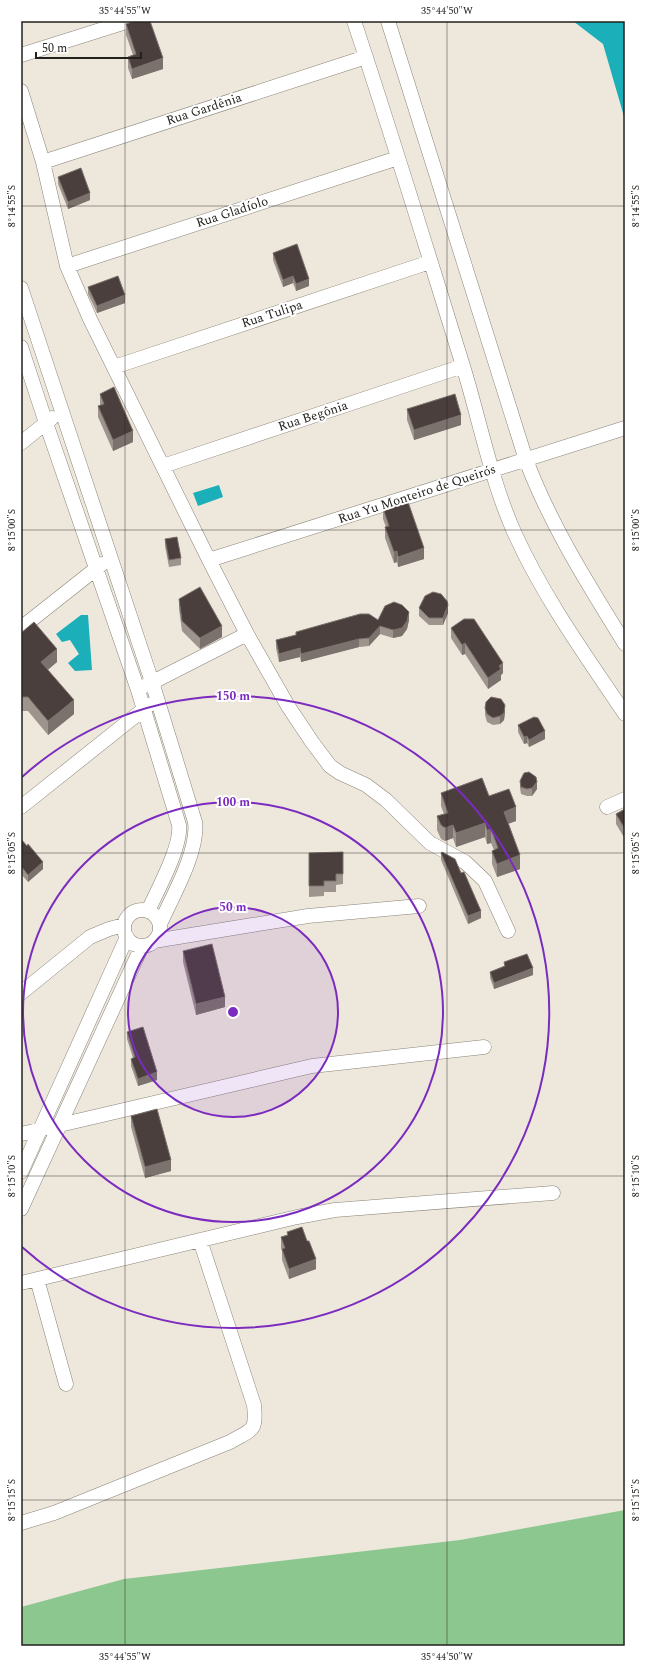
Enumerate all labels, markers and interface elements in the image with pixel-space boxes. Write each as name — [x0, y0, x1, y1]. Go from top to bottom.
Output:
text: 35°44'55"W — [99, 3, 151, 19]
text: 35°44'50"W — [421, 3, 473, 19]
scale bar — [36, 34, 141, 60]
text: 50 m — [42, 39, 67, 58]
street label: Rua Gardênia — [164, 87, 245, 131]
text: 8°14'55"S — [4, 185, 20, 227]
text: 8°14'55"S — [628, 185, 644, 227]
street label: Rua Gladíolo — [193, 191, 271, 233]
street label: Rua Tulipa — [239, 295, 306, 333]
street label: Rua Begônia — [275, 395, 351, 437]
street label: Rua Yu Monteiro de Queirós — [335, 459, 499, 529]
text: 8°15'00"S — [4, 509, 20, 551]
text: 8°15'00"S — [628, 509, 644, 551]
text: 150 m — [216, 687, 250, 706]
text: 100 m — [216, 793, 250, 812]
text: 8°15'05"S — [4, 832, 20, 874]
text: 8°15'05"S — [628, 832, 644, 874]
text: 50 m — [219, 898, 247, 917]
centre of rings — [226, 1005, 240, 1019]
text: 8°15'10"S — [4, 1155, 20, 1197]
text: 8°15'10"S — [628, 1155, 644, 1197]
text: 8°15'15"S — [4, 1479, 20, 1521]
text: 8°15'15"S — [628, 1479, 644, 1521]
text: 35°44'55"W — [99, 1649, 151, 1665]
text: 35°44'50"W — [421, 1649, 473, 1665]

